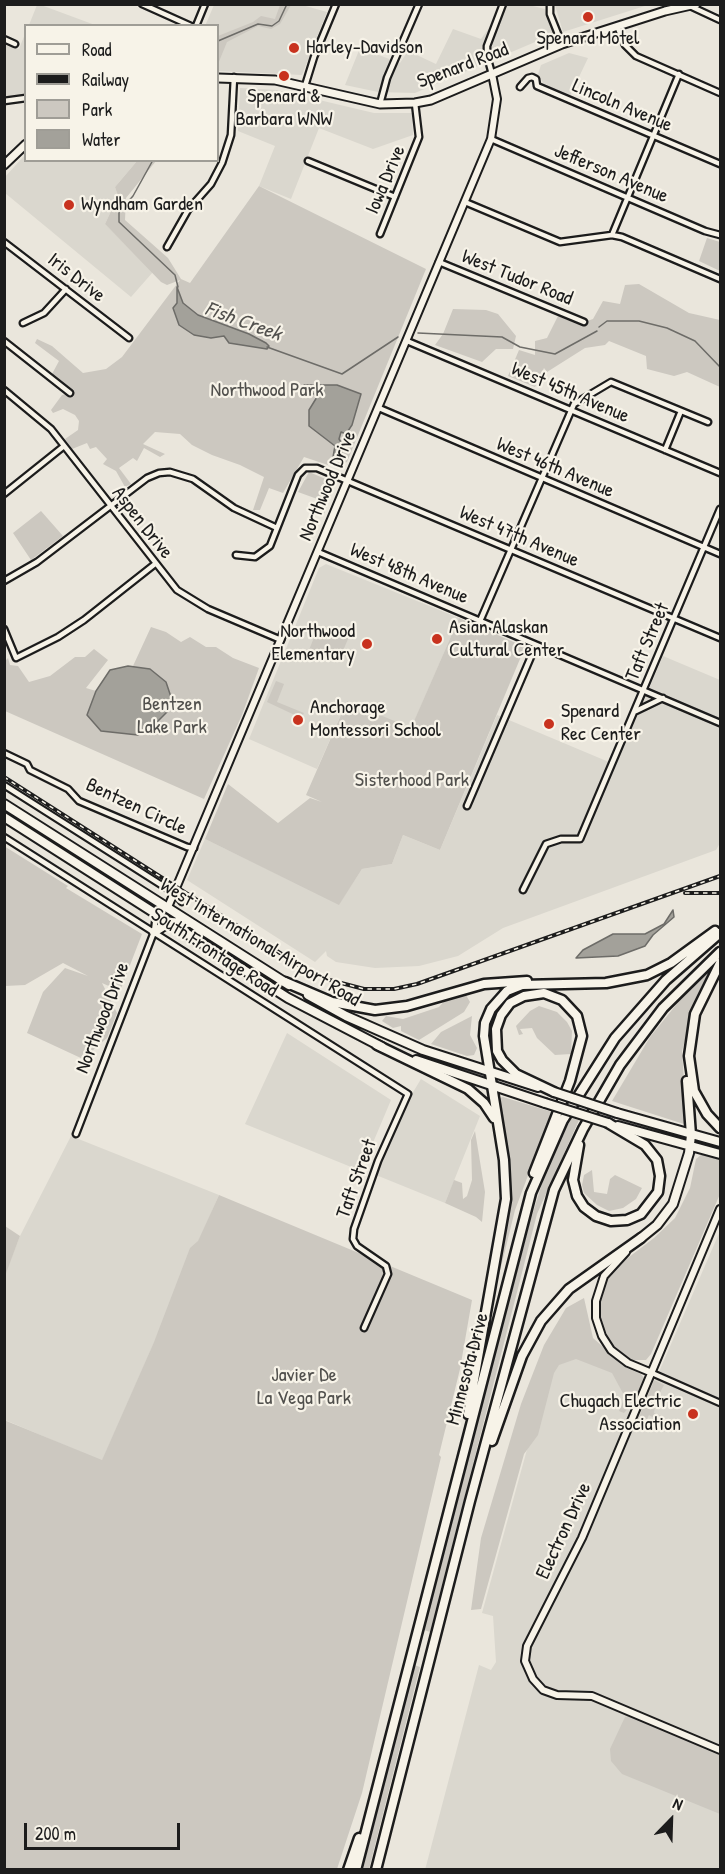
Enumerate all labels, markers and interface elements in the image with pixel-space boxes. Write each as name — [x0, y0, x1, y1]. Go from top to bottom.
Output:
marker: Spenard Motel — [581, 10, 595, 24]
legend — [24, 24, 219, 162]
place label: Spenard Motel — [537, 27, 639, 51]
place label: Harley-Davidson — [306, 36, 423, 60]
text: Road — [82, 37, 112, 62]
street label: Spenard Road — [414, 38, 512, 94]
marker: Harley-Davidson — [287, 41, 301, 55]
text: Railway — [82, 67, 129, 92]
marker: Spenard & Barbara WNW — [277, 69, 291, 83]
street label: Lincoln Avenue — [568, 74, 676, 138]
place label: Spenard & Barbara WNW — [235, 85, 333, 132]
text: Park — [82, 97, 112, 122]
text: Water — [82, 127, 120, 152]
street label: Jefferson Avenue — [550, 139, 672, 209]
street label: Iowa Drive — [361, 142, 411, 218]
place label: Wyndham Garden — [81, 193, 203, 217]
marker: Wyndham Garden — [62, 198, 76, 212]
street label: West Tudor Road — [458, 245, 576, 311]
street label: Iris Drive — [42, 248, 110, 308]
water label: Fish Creek — [201, 297, 285, 347]
street label: West 45th Avenue — [507, 357, 633, 429]
park label: Northwood Park — [211, 379, 323, 403]
street label: Northwood Drive — [294, 427, 362, 545]
street label: West 46th Avenue — [493, 432, 617, 504]
street label: Aspen Drive — [106, 482, 178, 564]
street label: West 47th Avenue — [456, 501, 582, 573]
street label: West 48th Avenue — [346, 538, 472, 610]
street label: Taft Street — [621, 599, 675, 685]
place label: Asian Alaskan Cultural Center — [449, 616, 564, 663]
place label: Northwood Elementary — [271, 620, 355, 667]
marker: Asian Alaskan Cultural Center — [430, 632, 444, 646]
marker: Northwood Elementary — [360, 637, 374, 651]
park label: Bentzen Lake Park — [137, 693, 207, 740]
place label: Anchorage Montessori School — [310, 696, 441, 743]
place label: Spenard Rec Center — [561, 700, 641, 747]
marker: Anchorage Montessori School — [291, 713, 305, 727]
marker: Spenard Rec Center — [542, 717, 556, 731]
park label: Sisterhood Park — [355, 769, 469, 793]
street label: Bentzen Circle — [82, 773, 190, 841]
street label: West International Airport Road — [156, 874, 364, 1012]
street label: South Frontage Road — [146, 903, 282, 1003]
street label: Northwood Drive — [71, 959, 135, 1077]
street label: Taft Street — [332, 1136, 382, 1222]
street label: Minnesota Drive — [442, 1310, 494, 1428]
park label: Javier De La Vega Park — [257, 1364, 351, 1411]
place label: Chugach Electric Association — [559, 1390, 681, 1437]
marker: Chugach Electric Association — [686, 1407, 700, 1421]
street label: Electron Drive — [531, 1479, 597, 1583]
north arrow — [641, 1790, 701, 1850]
text: N — [670, 1792, 686, 1815]
scale bar — [27, 1811, 183, 1849]
text: 200 m — [35, 1821, 76, 1846]

